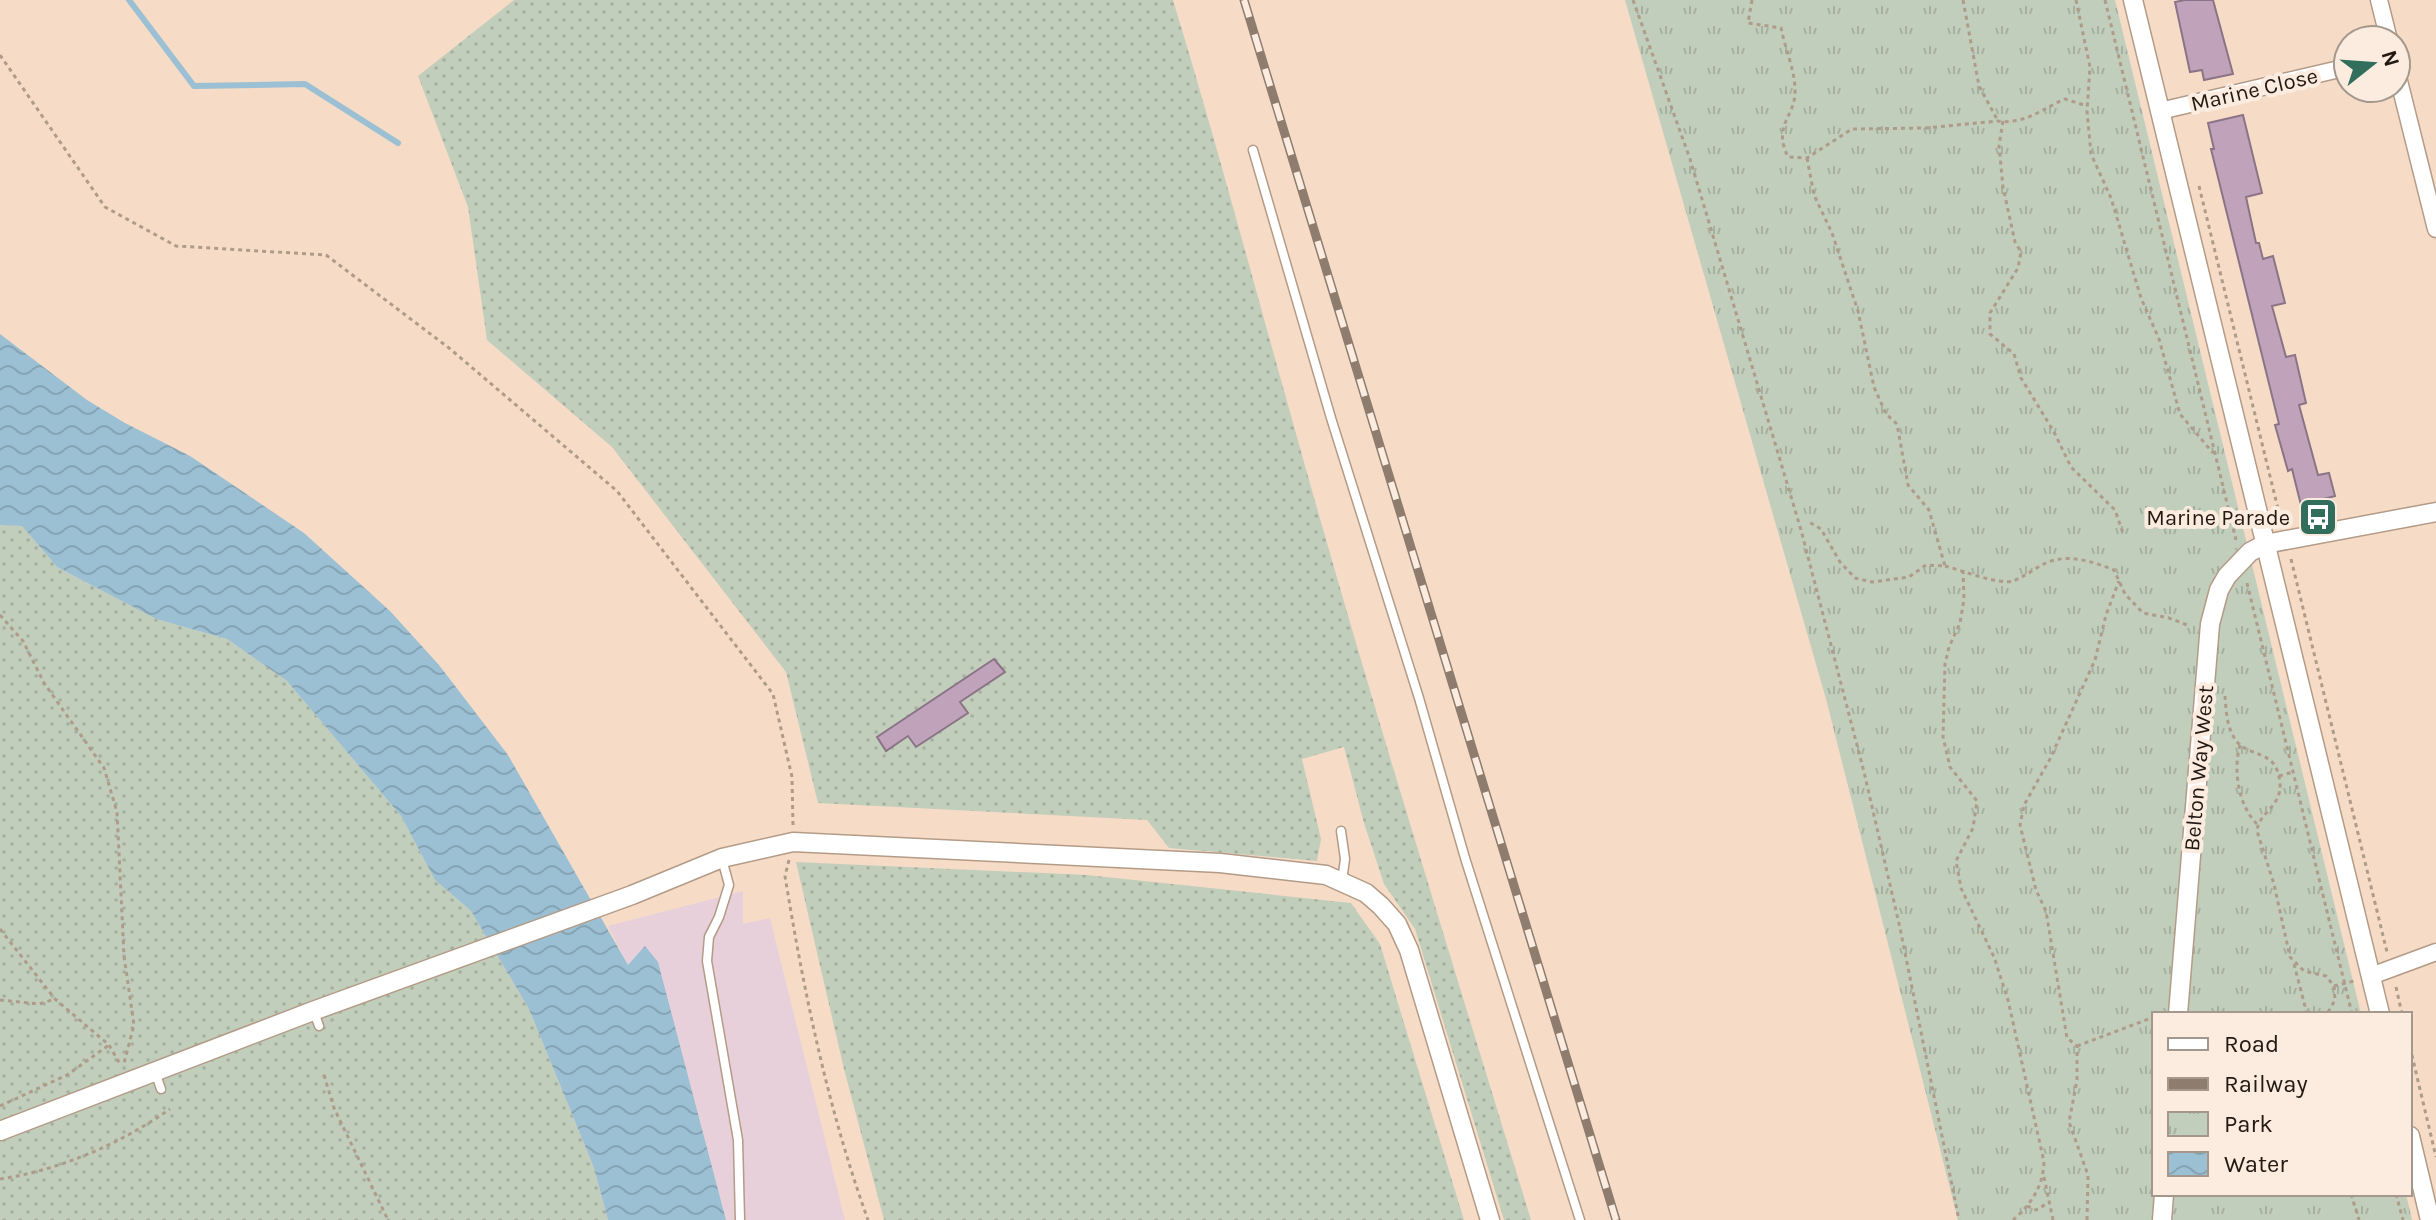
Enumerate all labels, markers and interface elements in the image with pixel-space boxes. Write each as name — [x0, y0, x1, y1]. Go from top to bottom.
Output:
north arrow — [2332, 24, 2412, 104]
text: N — [2375, 47, 2405, 70]
street label: Marine Close — [2188, 63, 2320, 117]
bus stop icon: Marine Parade — [2297, 496, 2339, 538]
place label: Marine Parade — [2146, 505, 2290, 531]
street label: Belton Way West — [2179, 684, 2219, 852]
legend — [2152, 1012, 2412, 1196]
text: Road — [2224, 1030, 2279, 1058]
text: Railway — [2224, 1070, 2308, 1098]
text: Park — [2224, 1110, 2273, 1138]
text: Water — [2224, 1150, 2288, 1178]

